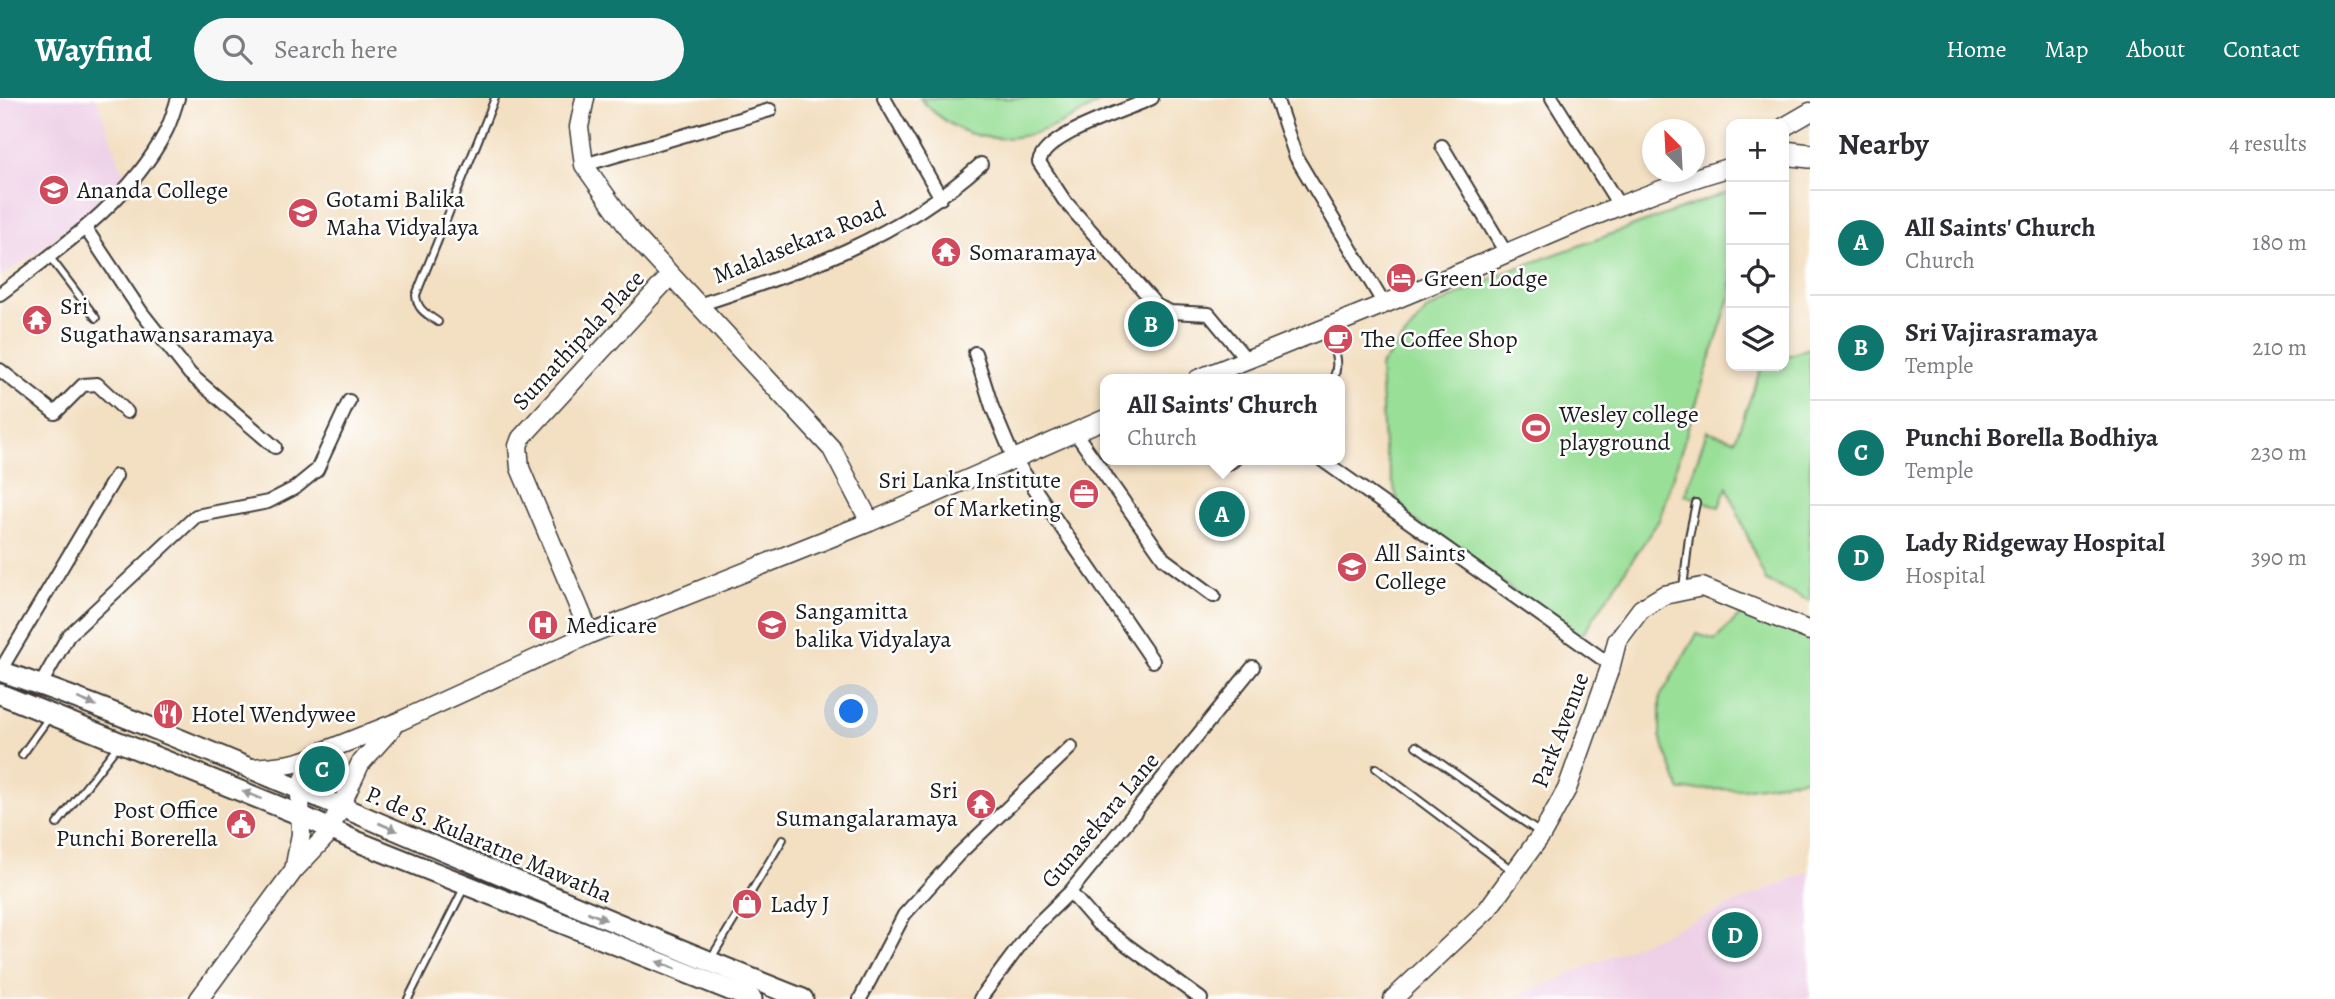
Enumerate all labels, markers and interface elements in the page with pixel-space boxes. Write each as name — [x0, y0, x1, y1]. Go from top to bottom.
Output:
search box — [194, 18, 684, 81]
text: Wayfind — [35, 27, 152, 72]
icon: search — [218, 30, 256, 68]
text: Search here — [274, 32, 398, 67]
text: Home — [1946, 33, 2007, 65]
text: Map — [2045, 33, 2089, 65]
text: About — [2127, 33, 2185, 65]
text: Contact — [2223, 33, 2300, 65]
north arrow — [1642, 119, 1705, 182]
map controls — [1726, 119, 1789, 371]
button: + — [1726, 119, 1789, 182]
text: Nearby — [1838, 124, 1929, 164]
text: 4 results — [2229, 128, 2307, 159]
school or university icon: Ananda College — [37, 173, 71, 207]
place label: Ananda College — [76, 174, 228, 206]
button: − — [1726, 182, 1789, 245]
place label: Gotami Balika Maha Vidyalaya — [326, 183, 480, 243]
street label: Malalasekara Road — [708, 193, 890, 291]
school or university icon: Gotami Balika Maha Vidyalaya — [286, 196, 320, 230]
text: All Saints' Church — [1905, 210, 2096, 245]
text: A — [1854, 227, 1868, 258]
text: 180 m — [2252, 227, 2307, 258]
temple icon: Somaramaya — [929, 235, 963, 269]
place label: Somaramaya — [969, 236, 1097, 268]
button: locate — [1726, 245, 1789, 308]
text: Church — [1905, 245, 1975, 276]
hotel icon: Green Lodge — [1384, 261, 1418, 295]
place label: Green Lodge — [1424, 262, 1548, 294]
street label: Sumathipala Place — [505, 263, 651, 417]
place label: Sri Sugathawansaramaya — [60, 290, 275, 350]
pin: B — [1128, 298, 1174, 350]
temple icon: Sri Sugathawansaramaya — [20, 303, 54, 337]
button: layers — [1726, 308, 1789, 371]
text: Sri Vajirasramaya — [1905, 315, 2098, 350]
cafe icon: The Coffee Shop — [1321, 322, 1355, 356]
place label: The Coffee Shop — [1361, 323, 1518, 355]
text: B — [1854, 332, 1868, 363]
text: 210 m — [2252, 332, 2307, 363]
text: Temple — [1905, 350, 1974, 381]
popup — [1100, 374, 1345, 465]
text: All Saints' Church — [1127, 387, 1318, 422]
place label: Wesley college playground — [1558, 398, 1699, 458]
sports icon: Wesley college playground — [1519, 411, 1553, 445]
text: Punchi Borella Bodhiya — [1905, 420, 2158, 455]
text: Church — [1127, 422, 1197, 453]
text: C — [1854, 437, 1868, 468]
text: 230 m — [2251, 437, 2307, 468]
text: Temple — [1905, 455, 1974, 486]
place label: Sri Lanka Institute of Marketing — [878, 464, 1061, 524]
office icon: Sri Lanka Institute of Marketing — [1067, 477, 1101, 511]
pin: A — [1199, 488, 1245, 540]
text: Lady Ridgeway Hospital — [1905, 525, 2165, 560]
place label: All Saints College — [1374, 537, 1466, 597]
text: D — [1853, 542, 1869, 573]
text: 390 m — [2251, 542, 2307, 573]
school or university icon: All Saints College — [1335, 550, 1369, 584]
text: Hospital — [1905, 560, 1985, 591]
place label: Sangamitta balika Vidyalaya — [795, 595, 952, 655]
hospital icon: Medicare — [526, 608, 560, 642]
school or university icon: Sangamitta balika Vidyalaya — [755, 608, 789, 642]
place label: Medicare — [566, 609, 657, 641]
street label: Park Avenue — [1523, 668, 1597, 792]
your location — [834, 694, 868, 728]
one-way arrow — [77, 697, 98, 708]
restaurant icon: Hotel Wendywee — [151, 697, 185, 731]
place label: Hotel Wendywee — [191, 698, 356, 730]
pin: C — [299, 743, 345, 795]
street label: Gunasekara Lane — [1034, 745, 1166, 895]
place label: Sri Sumangalaramaya — [776, 774, 959, 834]
street label: P. de S. Kularatne Mawatha — [361, 778, 618, 911]
temple icon: Sri Sumangalaramaya — [964, 787, 998, 821]
one-way arrow — [241, 789, 262, 800]
place label: Post Office Punchi Borerella — [56, 794, 219, 854]
public building icon: Post Office Punchi Borerella — [224, 807, 258, 841]
one-way arrow — [377, 822, 398, 833]
shop icon: Lady J — [730, 887, 764, 921]
place label: Lady J — [770, 888, 830, 920]
pin: D — [1712, 909, 1758, 961]
one-way arrow — [587, 910, 607, 922]
one-way arrow — [655, 960, 676, 971]

